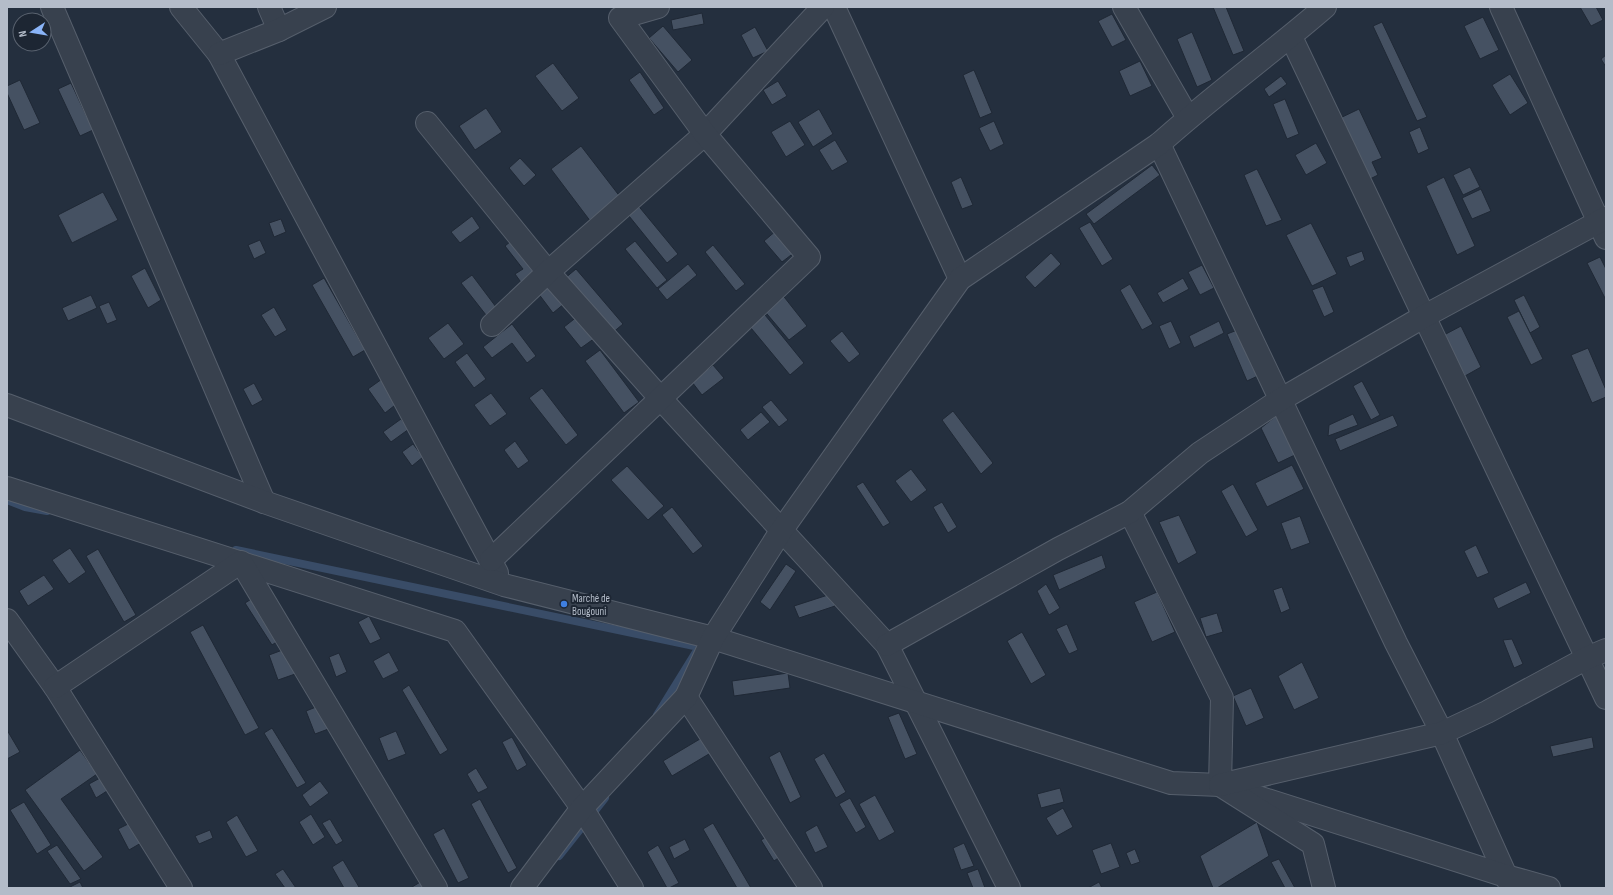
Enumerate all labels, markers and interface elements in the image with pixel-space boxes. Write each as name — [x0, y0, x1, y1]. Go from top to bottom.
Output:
north arrow — [12, 12, 52, 52]
text: N — [16, 30, 30, 38]
place label: Marché de Bougouni — [572, 592, 610, 618]
marker: Marché de Bougouni — [559, 599, 569, 609]

